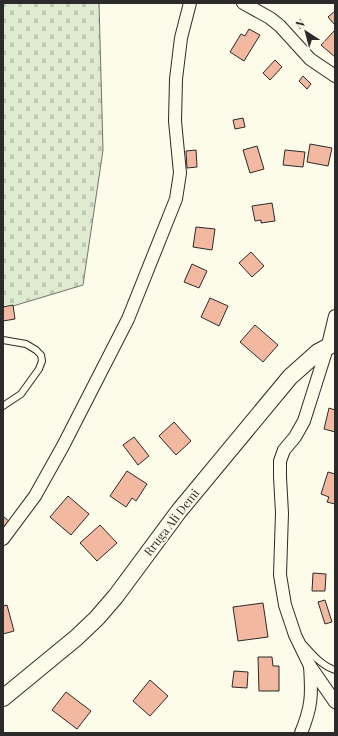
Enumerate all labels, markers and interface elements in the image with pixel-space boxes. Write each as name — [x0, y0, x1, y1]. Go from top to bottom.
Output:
north arrow — [286, 12, 326, 52]
text: N — [292, 15, 307, 32]
street label: Rruga Ali Demi — [140, 485, 203, 559]

